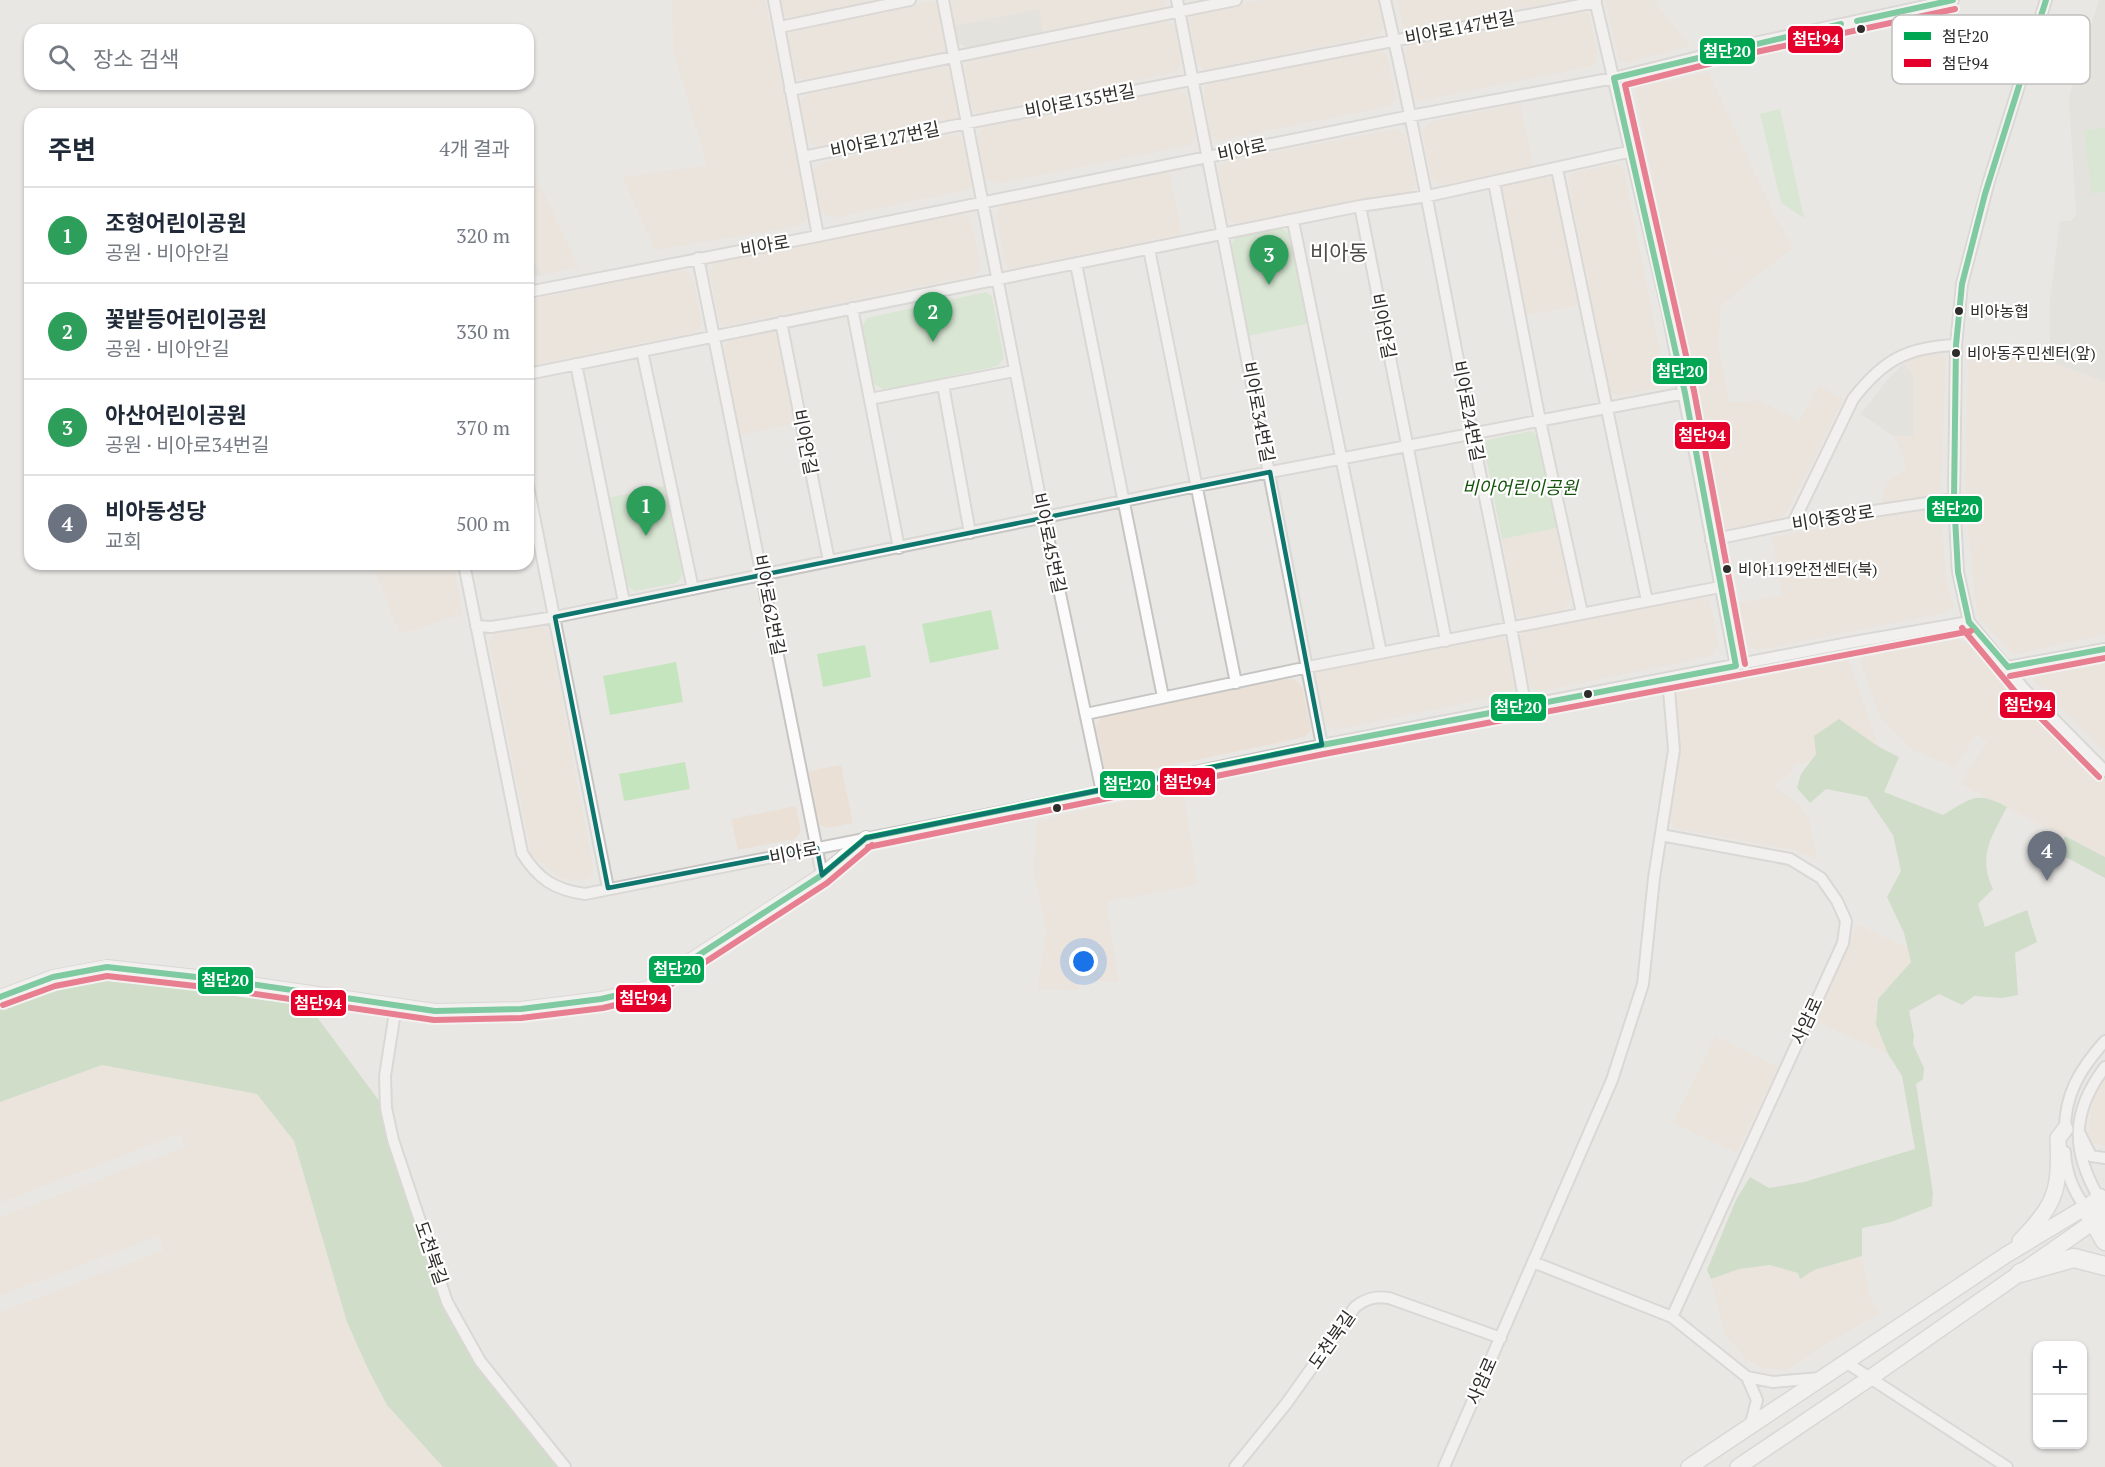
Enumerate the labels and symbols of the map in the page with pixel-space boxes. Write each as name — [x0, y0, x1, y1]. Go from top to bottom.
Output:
street label: 비아로147번길 — [1403, 5, 1517, 49]
legend — [1892, 15, 2090, 84]
unlabelled marker — [1855, 23, 1867, 35]
line badge: 첨단94 — [1787, 25, 1844, 54]
text: 첨단20 — [1942, 25, 1989, 47]
text: 첨단94 — [1792, 28, 1840, 50]
line badge: 첨단20 — [1699, 37, 1756, 65]
text: 첨단20 — [1703, 40, 1751, 62]
text: 첨단94 — [1942, 52, 1989, 74]
street label: 비아로135번길 — [1023, 78, 1137, 122]
street label: 비아로127번길 — [828, 116, 942, 162]
street label: 비아로 — [1215, 132, 1269, 166]
street label: 비아로 — [738, 229, 791, 261]
pin: 3 — [1250, 236, 1288, 285]
district label: 비아동 — [1310, 238, 1368, 266]
street label: 비아안길 — [1366, 291, 1402, 361]
pin: 2 — [914, 292, 952, 342]
place label: 비아농협 — [1970, 300, 2029, 322]
marker: 비아농협 — [1953, 305, 1965, 317]
place label: 비아동주민센터(앞) — [1967, 342, 2096, 364]
marker: 비아동주민센터(앞) — [1950, 347, 1962, 359]
line badge: 첨단20 — [1652, 357, 1708, 385]
street label: 비아로24번길 — [1447, 358, 1490, 463]
street label: 비아로34번길 — [1237, 359, 1280, 464]
text: 첨단20 — [1656, 360, 1704, 382]
street label: 비아안길 — [788, 407, 824, 477]
line badge: 첨단94 — [1674, 421, 1731, 450]
text: 첨단94 — [1678, 424, 1726, 446]
park label: 비아어린이공원 — [1462, 475, 1579, 499]
pin: 1 — [626, 486, 666, 536]
street label: 비아로45번길 — [1028, 490, 1072, 595]
line badge: 첨단20 — [1926, 495, 1983, 523]
text: 첨단20 — [1931, 498, 1979, 520]
street label: 비아중앙로 — [1790, 499, 1876, 535]
street label: 비아로62번길 — [748, 552, 791, 657]
place label: 비아119안전센터(북) — [1738, 558, 1878, 580]
marker: 비아119안전센터(북) — [1721, 563, 1733, 575]
unlabelled marker — [1582, 688, 1594, 700]
line badge: 첨단94 — [1999, 691, 2056, 719]
line badge: 첨단20 — [1490, 693, 1547, 722]
text: 첨단94 — [2004, 694, 2052, 716]
text: 첨단20 — [1494, 696, 1542, 718]
line badge: 첨단94 — [1159, 767, 1216, 796]
line badge: 첨단20 — [1099, 770, 1156, 799]
text: 첨단94 — [1163, 771, 1211, 793]
text: 첨단20 — [1103, 773, 1151, 795]
unlabelled marker — [1051, 802, 1063, 814]
pin: 4 — [2028, 832, 2066, 881]
street label: 비아로 — [767, 835, 820, 869]
your location — [1069, 947, 1098, 976]
line badge: 첨단20 — [648, 955, 705, 984]
text: 첨단20 — [653, 958, 701, 980]
line badge: 첨단20 — [197, 966, 254, 995]
text: 첨단20 — [201, 969, 249, 991]
line badge: 첨단94 — [615, 984, 672, 1013]
text: 첨단94 — [619, 987, 667, 1009]
line badge: 첨단94 — [290, 989, 347, 1017]
text: 첨단94 — [294, 992, 342, 1014]
street label: 사암로 — [1785, 993, 1827, 1048]
street label: 도천북길 — [410, 1217, 454, 1288]
street label: 도천북길 — [1302, 1305, 1360, 1373]
street label: 사암로 — [1460, 1353, 1502, 1408]

